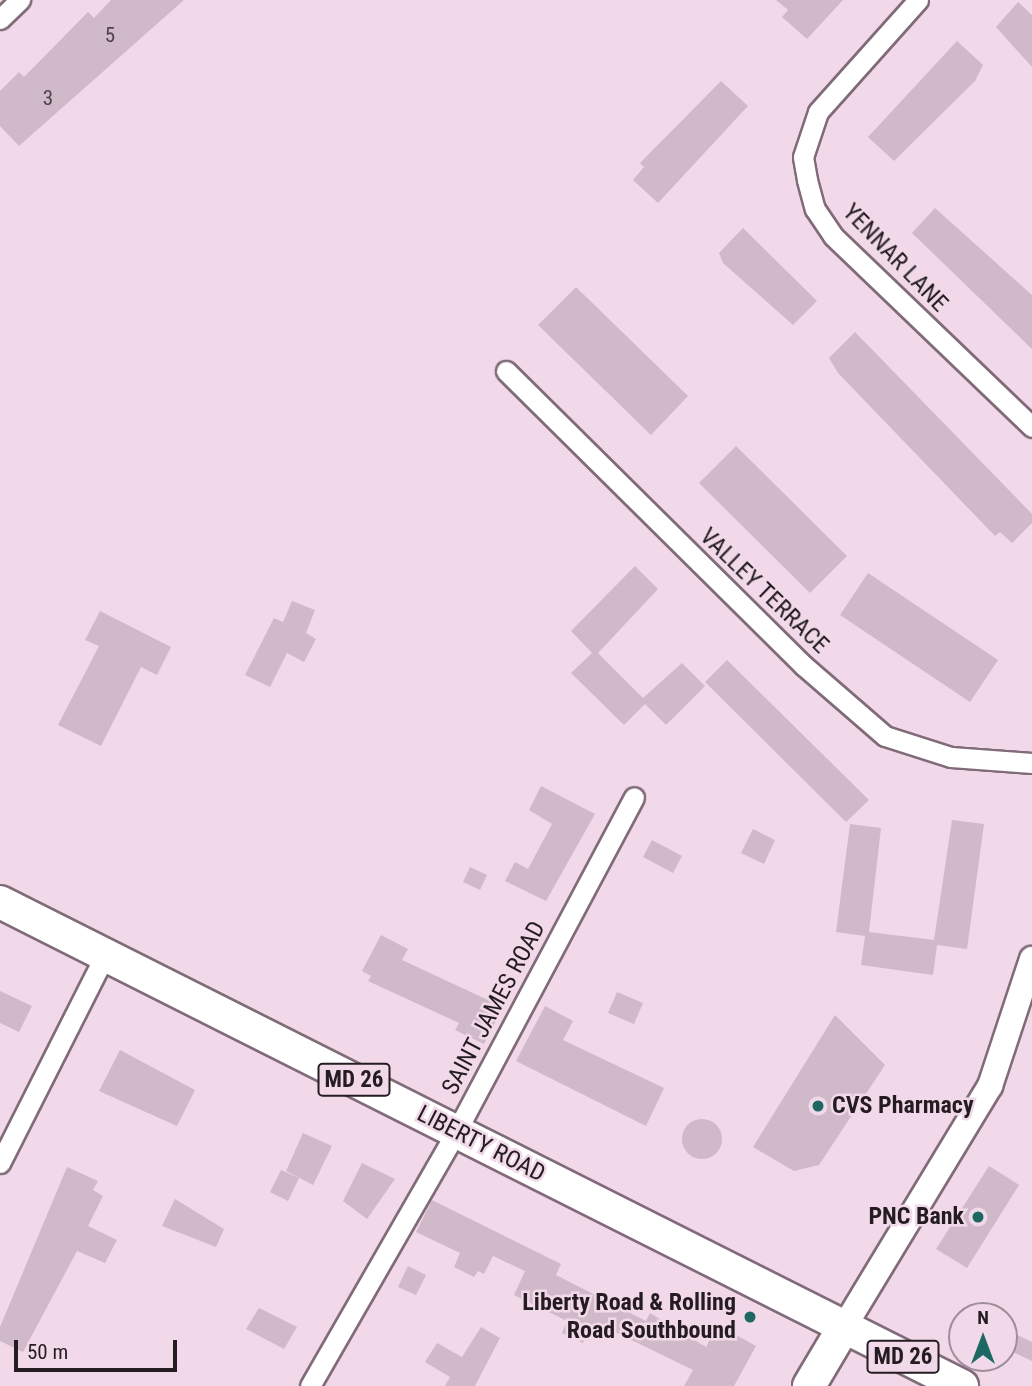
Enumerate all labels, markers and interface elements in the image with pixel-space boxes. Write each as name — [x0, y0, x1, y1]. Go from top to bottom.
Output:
house number: 5 — [105, 22, 115, 48]
house number: 3 — [43, 85, 53, 111]
street label: YENNAR LANE — [836, 198, 954, 318]
street label: VALLEY TERRACE — [693, 522, 835, 660]
street label: SAINT JAMES ROAD — [436, 916, 552, 1100]
road number: MD 26 — [317, 1060, 391, 1100]
place label: CVS Pharmacy — [832, 1092, 974, 1120]
marker: CVS Pharmacy — [810, 1098, 826, 1114]
street label: LIBERTY ROAD — [412, 1100, 550, 1188]
place label: PNC Bank — [868, 1203, 964, 1231]
marker: PNC Bank — [970, 1209, 986, 1225]
place label: Liberty Road & Rolling Road Southbound — [522, 1289, 736, 1345]
north arrow — [948, 1302, 1018, 1372]
text: N — [977, 1306, 989, 1329]
marker: Liberty Road & Rolling Road Southbound — [742, 1309, 758, 1325]
scale bar — [18, 1326, 180, 1370]
road number: MD 26 — [866, 1338, 940, 1376]
text: 50 m — [27, 1340, 68, 1364]

